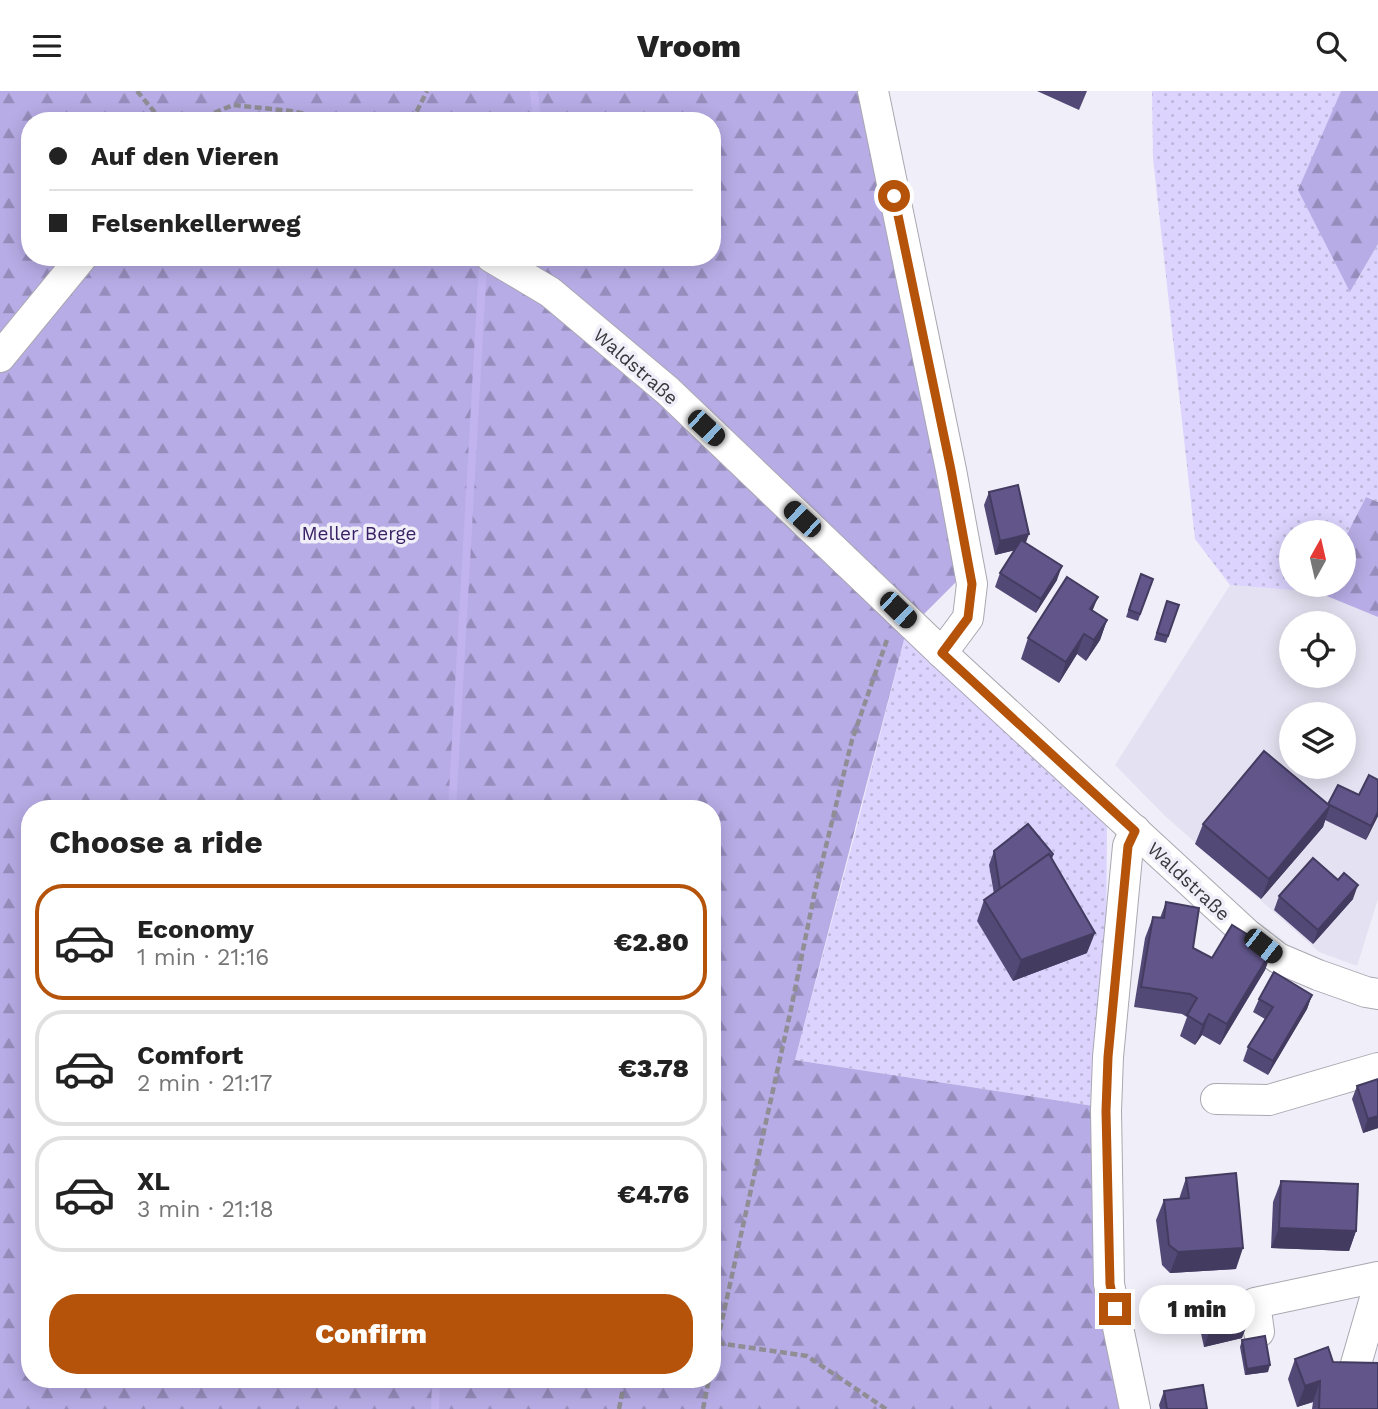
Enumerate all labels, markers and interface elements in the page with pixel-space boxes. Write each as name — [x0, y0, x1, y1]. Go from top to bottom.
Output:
icon: menu — [28, 27, 66, 65]
text: Vroom — [637, 27, 741, 65]
icon: search — [1312, 27, 1350, 65]
text: Auf den Vieren — [91, 141, 279, 171]
route start — [878, 180, 910, 212]
text: Felsenkellerweg — [91, 208, 301, 238]
street label: Waldstraße — [589, 323, 683, 409]
car — [684, 406, 729, 450]
car — [780, 497, 825, 541]
north arrow — [1279, 520, 1356, 597]
map controls — [1279, 520, 1356, 779]
park label: Meller Berge — [301, 522, 417, 545]
car — [876, 588, 921, 632]
button: locate — [1279, 611, 1356, 688]
button: layers — [1279, 702, 1356, 779]
text: Choose a ride — [49, 823, 263, 861]
street label: Waldstraße — [1142, 837, 1235, 926]
icon: car — [53, 911, 116, 974]
text: Economy — [137, 914, 254, 944]
car — [1240, 925, 1287, 967]
text: €2.80 — [614, 927, 689, 957]
text: 1 min · 21:16 — [137, 944, 269, 971]
icon: car — [53, 1037, 116, 1100]
text: Comfort — [137, 1040, 243, 1070]
text: €3.78 — [618, 1053, 689, 1083]
text: 2 min · 21:17 — [137, 1070, 272, 1097]
icon: car — [53, 1163, 116, 1226]
text: XL — [137, 1166, 170, 1196]
text: €4.76 — [617, 1179, 689, 1209]
text: 3 min · 21:18 — [137, 1196, 274, 1223]
callout: 1 min — [1140, 1285, 1255, 1333]
route end — [1099, 1293, 1131, 1325]
button: Confirm — [49, 1294, 693, 1374]
text: 1 min — [1167, 1296, 1227, 1323]

